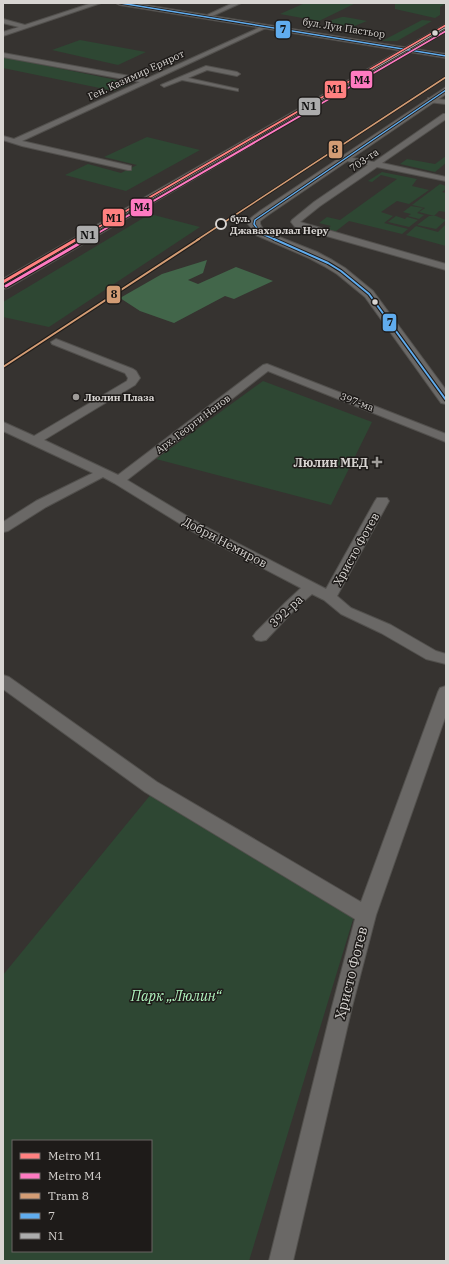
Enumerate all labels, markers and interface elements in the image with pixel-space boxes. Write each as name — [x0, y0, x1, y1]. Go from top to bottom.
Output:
street label: бул. Луи Пастьор — [302, 15, 386, 41]
line badge: 7 — [275, 20, 291, 39]
text: 7 — [280, 22, 286, 36]
unlabelled marker — [430, 28, 440, 38]
street label: Ген. Казимир Ернрот — [86, 47, 186, 103]
line badge: M4 — [350, 70, 373, 89]
text: M4 — [354, 73, 371, 87]
line badge: M1 — [324, 80, 347, 99]
text: M1 — [327, 82, 344, 96]
line badge: N1 — [298, 97, 321, 116]
text: N1 — [301, 99, 317, 113]
line badge: 8 — [328, 140, 343, 159]
text: 8 — [332, 142, 339, 156]
street label: 703-та — [347, 145, 382, 175]
line badge: M4 — [130, 198, 153, 217]
text: M4 — [134, 200, 151, 214]
line badge: M1 — [102, 208, 125, 227]
text: M1 — [106, 211, 123, 225]
place label: бул. Джавахарлал Неру — [230, 212, 329, 237]
marker: бул. Джавахарлал Неру — [215, 218, 227, 230]
line badge: N1 — [76, 225, 99, 244]
text: N1 — [80, 228, 96, 242]
line badge: 8 — [106, 285, 121, 304]
text: 8 — [111, 287, 118, 301]
unlabelled marker — [370, 297, 380, 307]
line badge: 7 — [382, 313, 397, 332]
text: 7 — [387, 315, 393, 329]
street label: 397-ма — [338, 390, 376, 415]
place label: Люлин Плаза — [84, 391, 155, 404]
street label: Арх. Георги Ненов — [153, 391, 233, 456]
marker: Люлин Плаза — [71, 392, 81, 402]
place label: Люлин МЕД — [294, 455, 368, 470]
marker: Люлин МЕД — [371, 456, 383, 468]
street label: Христо Фотев — [330, 510, 382, 588]
street label: Добри Немиров — [180, 513, 270, 571]
street label: 392-ра — [266, 591, 306, 630]
street label: Христо Фотев — [331, 925, 371, 1021]
park label: Парк „Люлин“ — [130, 987, 223, 1005]
legend — [12, 1140, 152, 1252]
text: Metro M1 — [48, 1148, 102, 1163]
text: Metro M4 — [48, 1168, 102, 1183]
text: Tram 8 — [48, 1188, 89, 1203]
text: 7 — [48, 1208, 55, 1223]
text: N1 — [48, 1228, 65, 1243]

